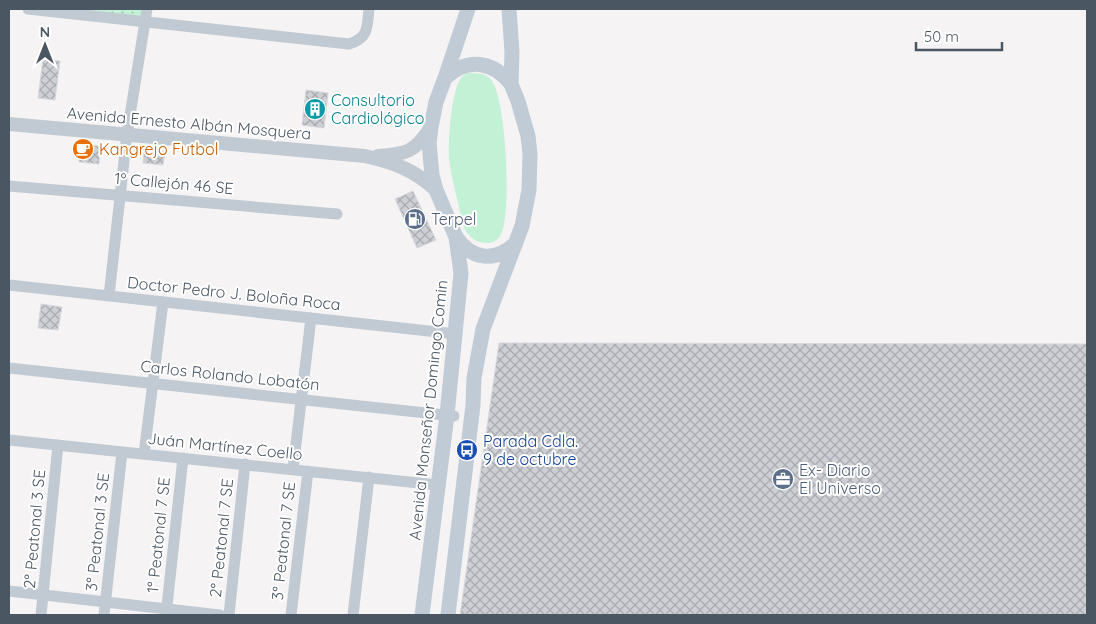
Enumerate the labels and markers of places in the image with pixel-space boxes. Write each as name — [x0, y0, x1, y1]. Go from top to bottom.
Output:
place label: Consultorio Cardiológico — [331, 90, 424, 128]
building icon: Consultorio Cardiológico — [303, 97, 327, 121]
cafe icon: Kangrejo Futbol — [71, 137, 95, 161]
place label: Kangrejo Futbol — [99, 139, 218, 159]
fuel station icon: Terpel — [403, 207, 427, 231]
place label: Terpel — [431, 209, 476, 229]
place label: Parada Cdla. 9 de octubre — [483, 431, 578, 469]
bus stop icon: Parada Cdla. 9 de octubre — [455, 438, 479, 462]
place label: Ex- Diario El Universo — [799, 460, 881, 498]
office icon: Ex- Diario El Universo — [771, 467, 795, 491]

